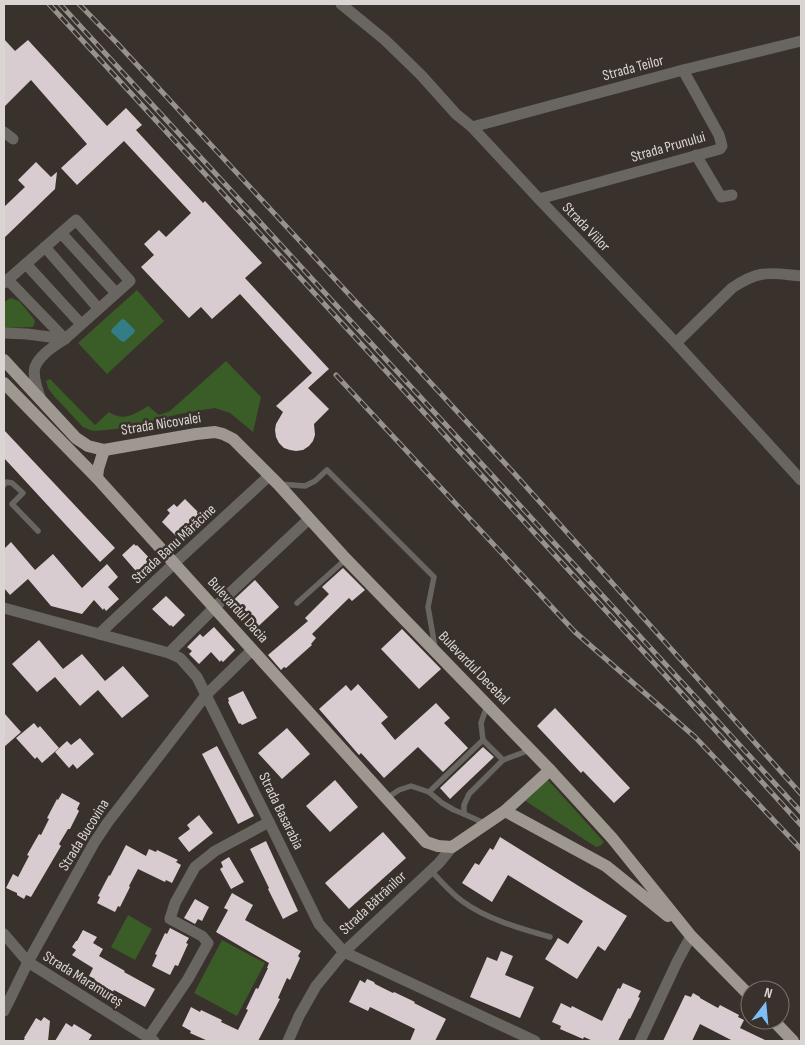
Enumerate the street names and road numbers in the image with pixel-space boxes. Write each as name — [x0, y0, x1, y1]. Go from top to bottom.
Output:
street label: Strada Teilor — [600, 51, 666, 85]
street label: Strada Prunului — [629, 127, 708, 167]
street label: Strada Viilor — [558, 198, 614, 256]
street label: Strada Nicovalei — [120, 408, 203, 440]
street label: Strada Banu Mărăcine — [128, 500, 220, 588]
street label: Bulevardul Dacia — [203, 573, 273, 647]
street label: Bulevardul Decebal — [434, 627, 514, 709]
street label: Strada Basarabia — [254, 769, 308, 853]
street label: Strada Bucovina — [54, 795, 114, 874]
street label: Strada Bătrânilor — [336, 867, 411, 939]
street label: Strada Maramureș — [39, 947, 127, 1011]

